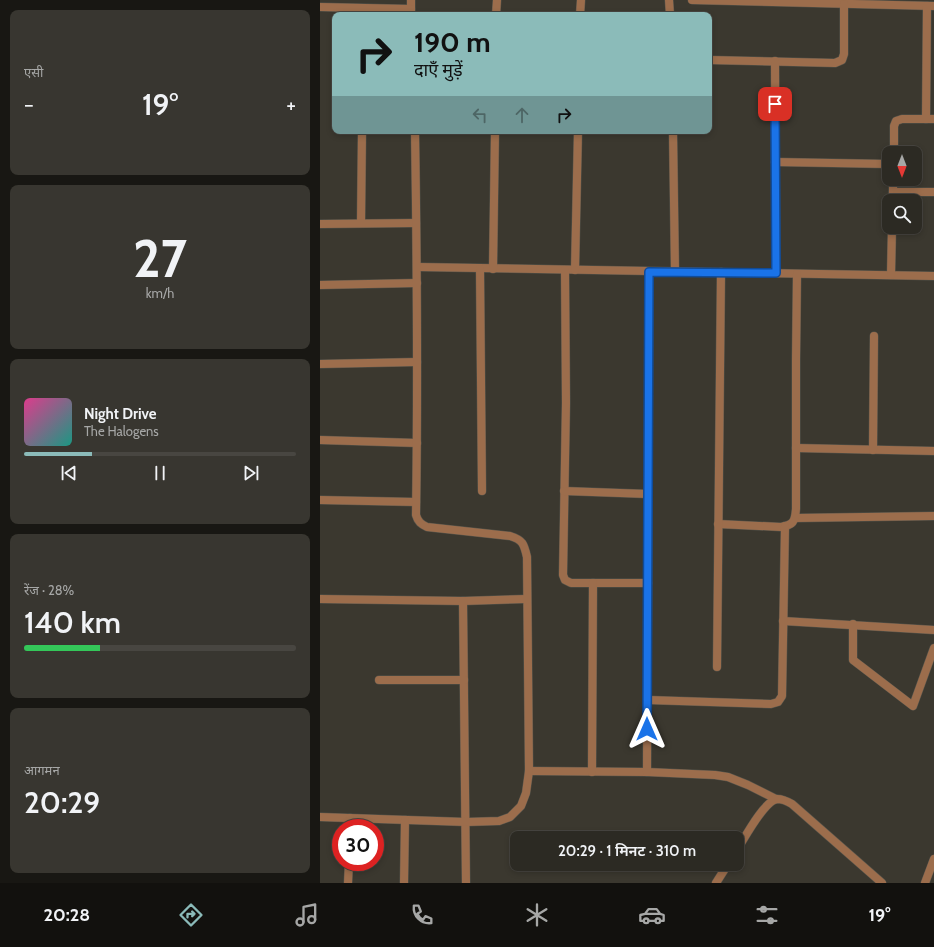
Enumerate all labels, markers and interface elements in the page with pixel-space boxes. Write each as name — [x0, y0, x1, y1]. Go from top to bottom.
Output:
text: 190 m — [414, 25, 490, 59]
icon: right — [348, 28, 400, 80]
text: दाएँ मुड़ें — [414, 59, 463, 81]
text: एसी — [24, 64, 43, 80]
text: 19° — [142, 86, 178, 123]
pin — [758, 87, 792, 121]
text: − — [24, 91, 34, 118]
text: + — [286, 91, 296, 118]
icon: arrive — [764, 93, 786, 115]
icon: left — [469, 104, 491, 126]
icon: ahead — [511, 104, 533, 126]
icon: right — [553, 104, 575, 126]
north arrow — [882, 146, 922, 186]
map controls — [882, 146, 922, 234]
button: search — [882, 194, 922, 234]
text: 27 — [133, 227, 187, 290]
text: km/h — [146, 285, 174, 301]
text: Night Drive — [84, 405, 157, 423]
text: The Halogens — [84, 423, 159, 439]
icon: previous — [58, 462, 80, 484]
icon: pause — [149, 462, 171, 484]
icon: next — [240, 462, 262, 484]
text: रेंज · 28% — [24, 582, 74, 598]
text: 140 km — [24, 604, 121, 641]
position arrow — [626, 708, 668, 750]
text: आगमन — [24, 762, 60, 778]
text: 20:29 — [24, 784, 100, 821]
speed limit sign: 30 — [332, 819, 384, 871]
text: 20:29 · 1 मिनट · 310 m — [558, 842, 696, 860]
icon: directions — [177, 901, 205, 929]
icon: music — [293, 901, 321, 929]
icon: phone — [408, 901, 436, 929]
icon: climate — [523, 901, 551, 929]
icon: car — [638, 901, 666, 929]
icon: filters — [753, 901, 781, 929]
text: 20:28 — [44, 904, 90, 926]
text: 19° — [868, 904, 890, 926]

